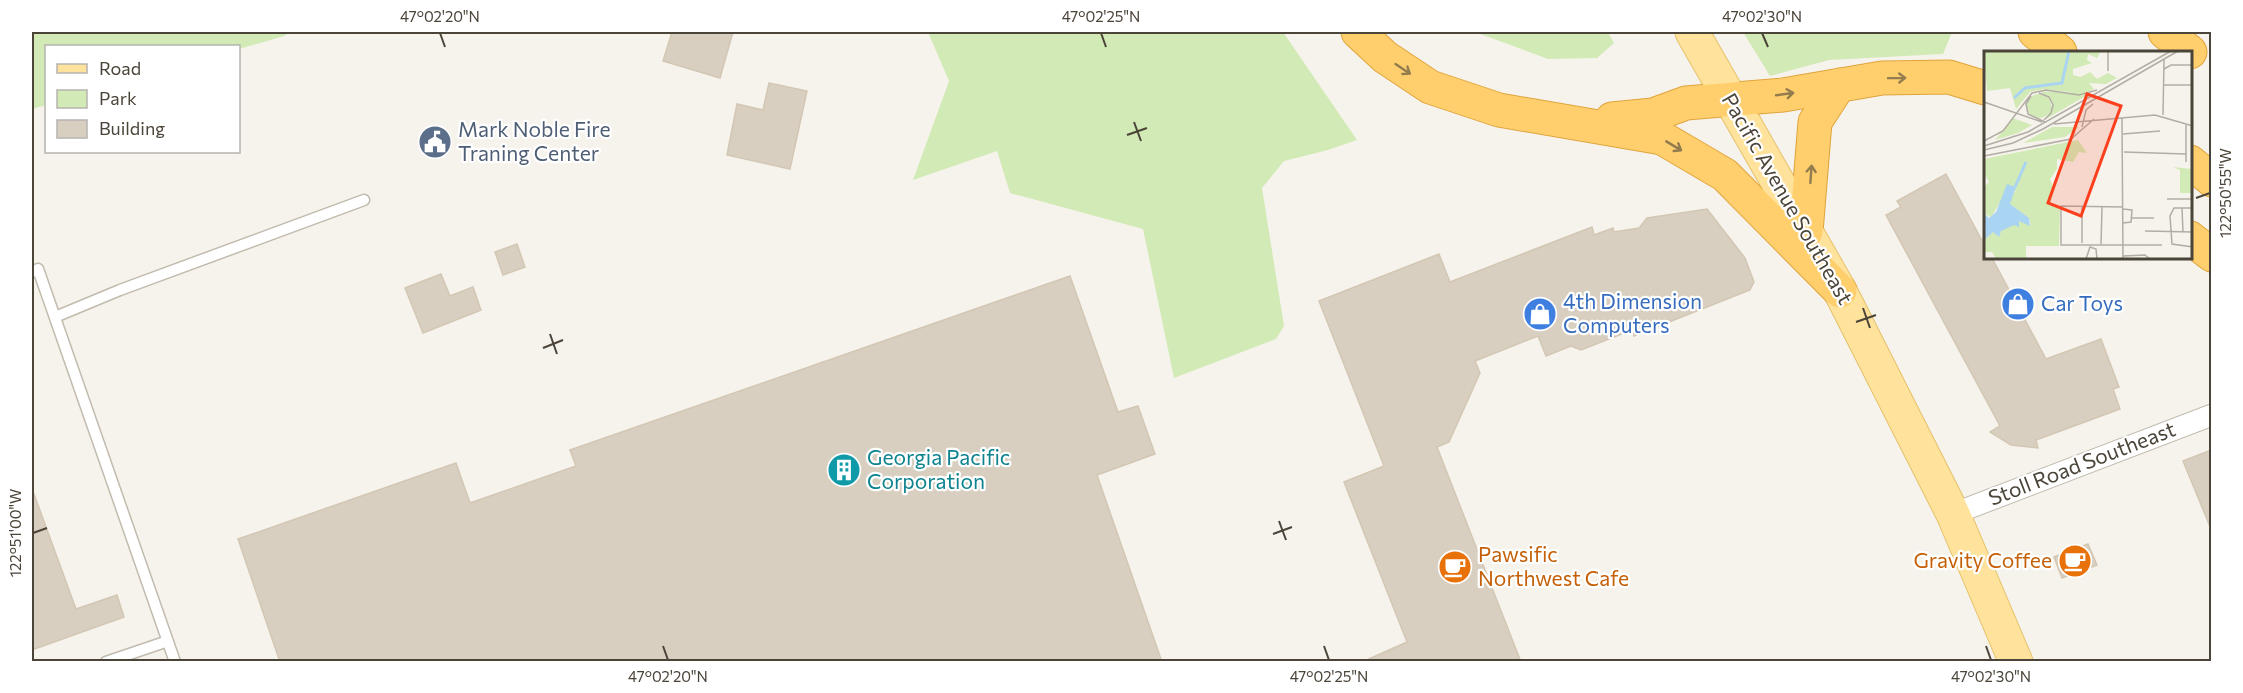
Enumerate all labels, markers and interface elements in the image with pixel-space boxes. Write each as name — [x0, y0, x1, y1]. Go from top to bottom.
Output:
text: 47°02'20"N — [400, 7, 480, 25]
text: 47°02'25"N — [1062, 7, 1140, 25]
text: 47°02'30"N — [1722, 7, 1802, 25]
legend — [45, 45, 240, 153]
inset map — [1984, 51, 2192, 260]
text: Road — [99, 57, 141, 79]
one-way arrow — [1394, 63, 1411, 75]
one-way arrow — [1887, 72, 1907, 84]
text: Park — [99, 87, 137, 109]
street label: Pacific Avenue Southeast — [1718, 88, 1859, 308]
one-way arrow — [1775, 88, 1794, 99]
place label: Mark Noble Fire Traning Center — [458, 116, 610, 165]
text: Building — [99, 117, 165, 139]
public building icon: Mark Noble Fire Traning Center — [417, 124, 453, 160]
one-way arrow — [1665, 140, 1682, 152]
text: 122°50'55"W — [2216, 148, 2234, 238]
one-way arrow — [1806, 164, 1817, 184]
shop icon: Car Toys — [2000, 286, 2036, 322]
place label: 4th Dimension Computers — [1563, 288, 1702, 337]
place label: Car Toys — [2041, 290, 2123, 315]
shop icon: 4th Dimension Computers — [1522, 296, 1558, 332]
street label: Stoll Road Southeast — [1984, 415, 2178, 510]
place label: Georgia Pacific Corporation — [867, 444, 1010, 493]
building icon: Georgia Pacific Corporation — [826, 452, 862, 488]
text: 122°51'00"W — [6, 489, 24, 577]
place label: Pawsific Northwest Cafe — [1478, 541, 1629, 590]
cafe icon: Gravity Coffee — [2057, 543, 2093, 579]
place label: Gravity Coffee — [1913, 547, 2052, 572]
cafe icon: Pawsific Northwest Cafe — [1437, 549, 1473, 585]
text: 47°02'20"N — [628, 667, 708, 685]
text: 47°02'25"N — [1290, 667, 1368, 685]
text: 47°02'30"N — [1951, 667, 2031, 685]

